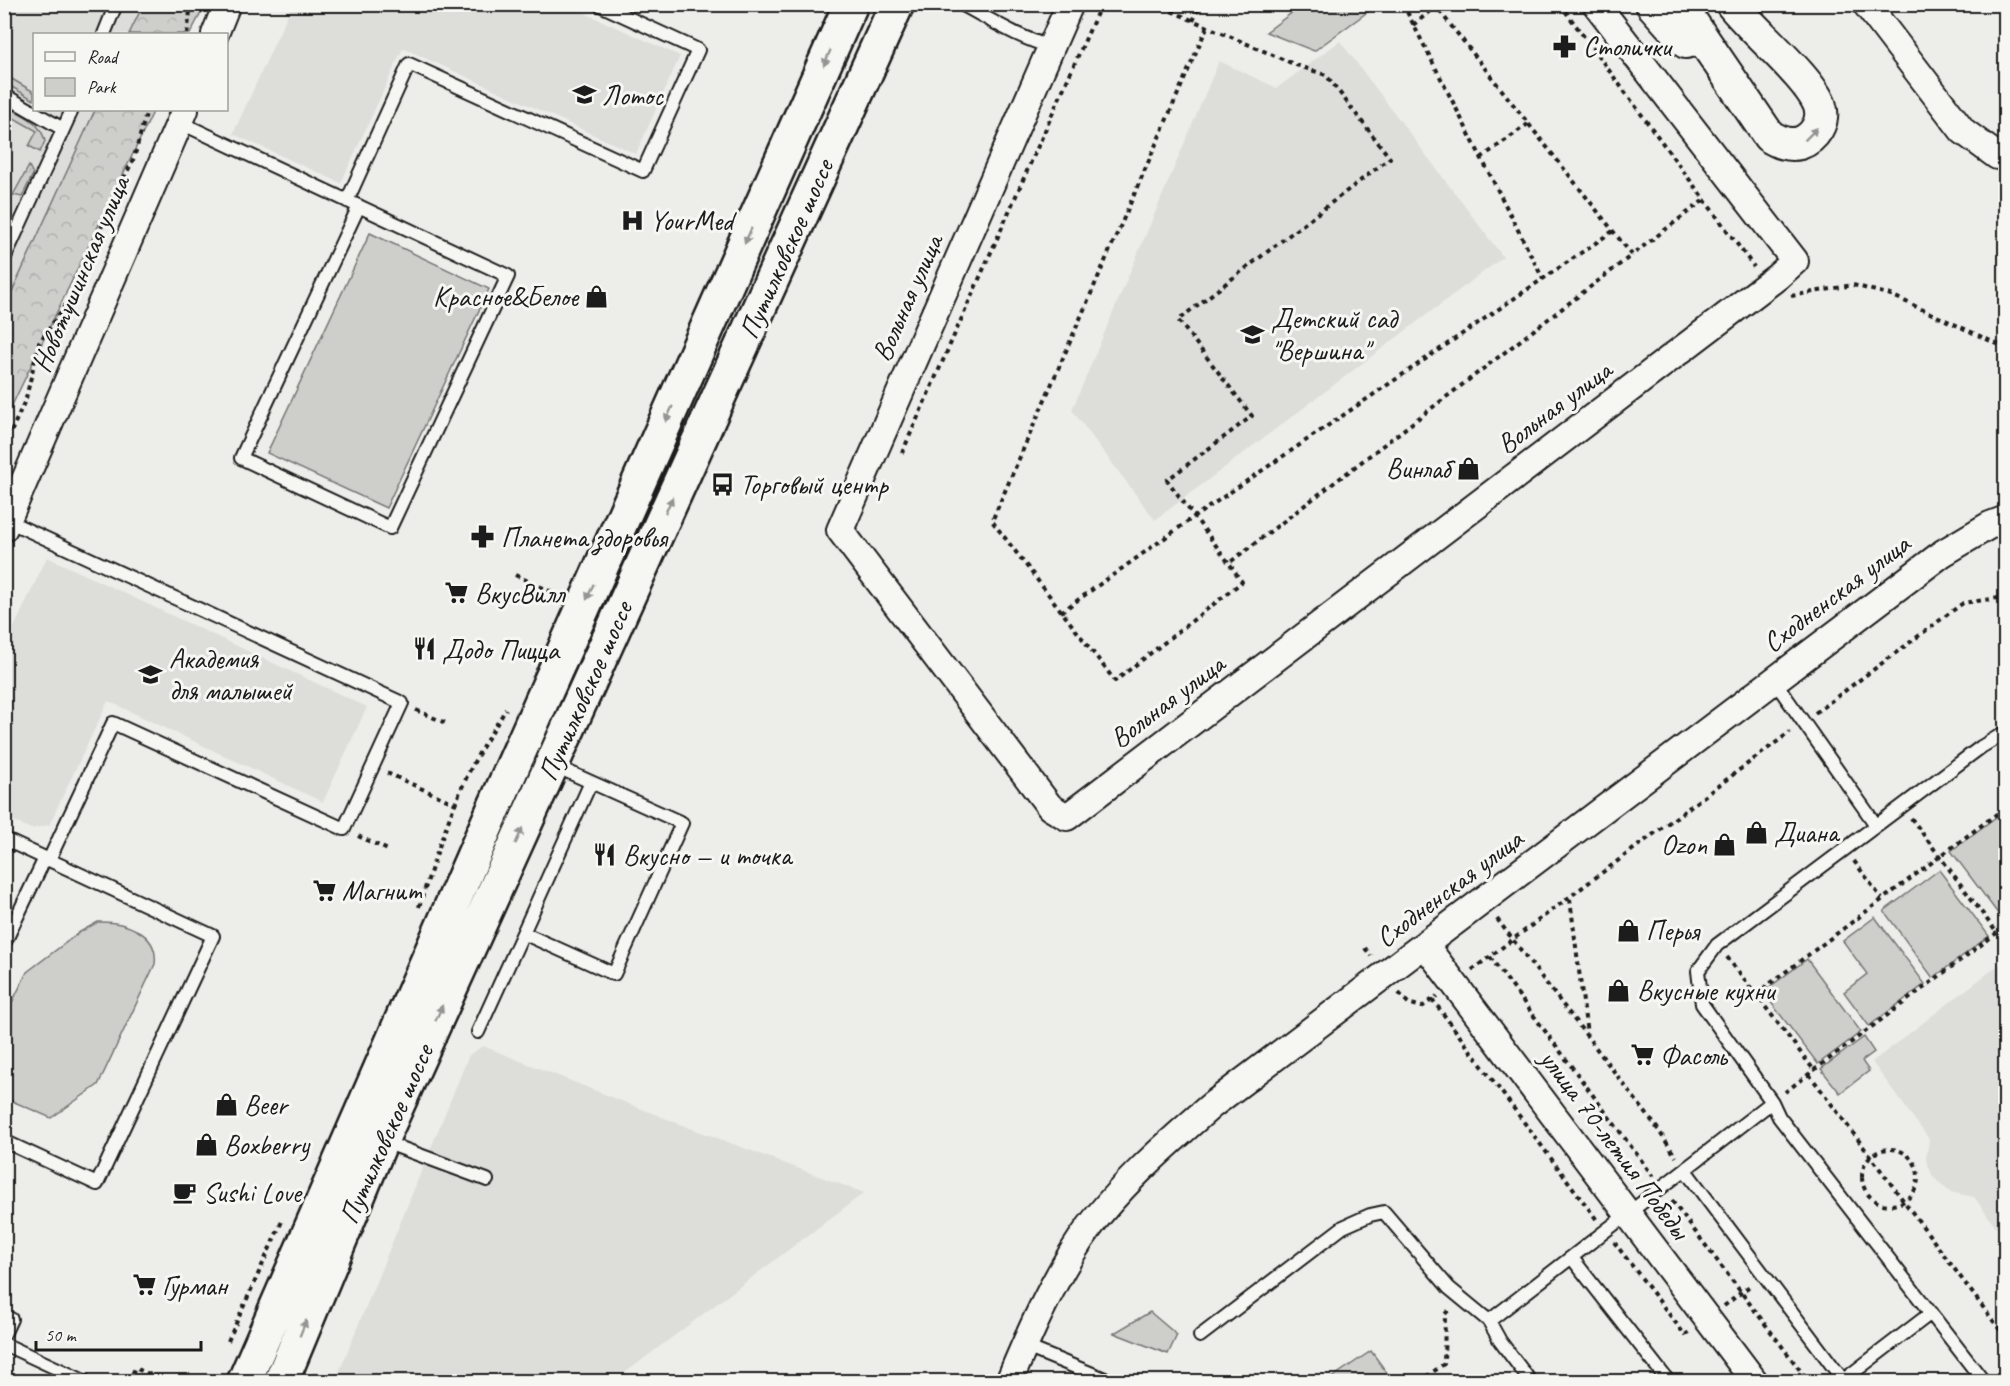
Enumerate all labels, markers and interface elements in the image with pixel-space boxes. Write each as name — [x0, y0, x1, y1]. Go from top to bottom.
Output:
place label: Столички — [1583, 29, 1674, 64]
legend — [33, 33, 228, 111]
pharmacy icon: Столички — [1552, 33, 1578, 59]
text: Road — [87, 46, 120, 68]
one-way arrow — [822, 49, 832, 67]
text: Park — [87, 76, 117, 98]
place label: Лотос — [602, 78, 664, 113]
school or university icon: Лотос — [571, 82, 597, 108]
one-way arrow — [1804, 126, 1818, 141]
street label: Путилковское шоссе — [731, 152, 842, 344]
street label: Новотушинская улица — [23, 169, 138, 377]
place label: YourMed — [650, 203, 737, 238]
hospital icon: YourMed — [619, 207, 645, 233]
street label: Вольная улица — [864, 227, 951, 367]
one-way arrow — [743, 228, 753, 246]
place label: Красное&Белое — [433, 279, 580, 314]
shop icon: Красное&Белое — [583, 283, 609, 309]
place label: Детский сад "Вершина" — [1271, 301, 1400, 368]
school or university icon: Детский сад "Вершина" — [1240, 321, 1266, 347]
street label: Вольная улица — [1490, 351, 1620, 461]
one-way arrow — [664, 406, 674, 424]
place label: Винлаб — [1386, 451, 1456, 486]
shop icon: Винлаб — [1455, 455, 1481, 481]
place label: Торговый центр — [740, 467, 889, 502]
bus stop icon: Торговый центр — [709, 471, 735, 497]
one-way arrow — [665, 497, 674, 514]
place label: Планета здоровья — [501, 520, 669, 556]
pharmacy icon: Планета здоровья — [470, 524, 496, 550]
street label: Сходненская улица — [1755, 525, 1918, 660]
place label: ВкусВилл — [475, 576, 567, 611]
supermarket icon: ВкусВилл — [444, 580, 470, 606]
one-way arrow — [585, 584, 594, 601]
street label: Путилковское шоссе — [530, 594, 641, 786]
place label: Додо Пицца — [442, 632, 561, 667]
restaurant icon: Додо Пицца — [411, 636, 437, 662]
place label: Академия для малышей — [169, 641, 293, 708]
street label: Вольная улица — [1103, 645, 1233, 755]
school or university icon: Академия для малышей — [138, 661, 164, 687]
place label: Диана — [1774, 815, 1841, 850]
shop icon: Диана — [1743, 819, 1769, 845]
street label: Сходненская улица — [1368, 820, 1531, 955]
one-way arrow — [515, 827, 524, 844]
place label: Ozon — [1661, 827, 1707, 862]
shop icon: Ozon — [1712, 831, 1738, 857]
place label: Вкусно — и точка — [623, 838, 794, 873]
restaurant icon: Вкусно — и точка — [592, 842, 618, 868]
place label: Магнит — [342, 873, 423, 908]
supermarket icon: Магнит — [311, 877, 337, 903]
place label: Перья — [1646, 913, 1701, 948]
shop icon: Перья — [1615, 917, 1641, 943]
place label: Вкусные кухни — [1637, 973, 1777, 1008]
shop icon: Вкусные кухни — [1606, 977, 1632, 1003]
one-way arrow — [434, 1005, 443, 1022]
street label: Путилковское шоссе — [331, 1037, 442, 1229]
place label: Фасоль — [1660, 1038, 1729, 1073]
street label: улица 70-летия Победы — [1531, 1041, 1699, 1248]
supermarket icon: Фасоль — [1629, 1042, 1655, 1068]
place label: Beer — [244, 1087, 290, 1122]
shop icon: Beer — [213, 1091, 239, 1117]
place label: Boxberry — [224, 1127, 311, 1162]
shop icon: Boxberry — [193, 1131, 219, 1157]
place label: Sushi Love — [203, 1175, 303, 1210]
cafe icon: Sushi Love — [172, 1179, 198, 1205]
place label: Гурман — [162, 1268, 230, 1303]
supermarket icon: Гурман — [131, 1272, 157, 1298]
scale bar — [36, 1314, 201, 1352]
one-way arrow — [298, 1318, 308, 1336]
text: 50 m — [45, 1324, 78, 1346]

